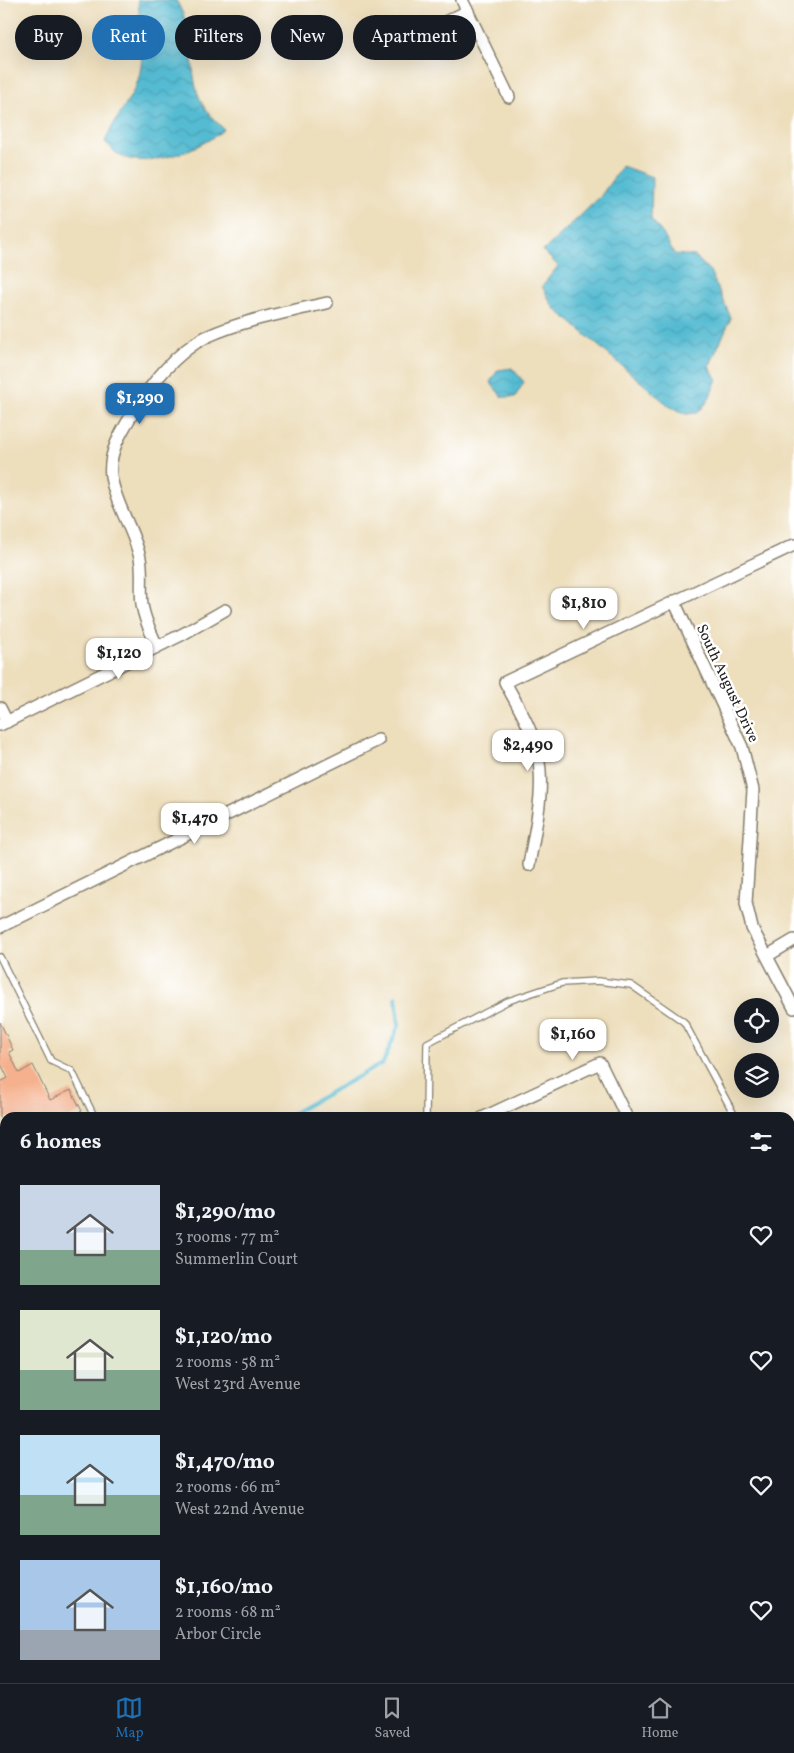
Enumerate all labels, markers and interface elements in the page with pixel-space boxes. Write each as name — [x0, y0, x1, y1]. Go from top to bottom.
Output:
chip: Buy — [15, 15, 82, 60]
chip: Rent — [92, 15, 165, 60]
chip: Filters — [175, 15, 261, 60]
chip: New — [271, 15, 343, 60]
chip: Apartment — [353, 15, 476, 60]
pin: $1,290 — [99, 382, 181, 425]
text: $1,290 — [116, 388, 164, 410]
pin: $1,810 — [543, 588, 625, 630]
text: $1,810 — [562, 593, 607, 615]
street label: South August Drive — [690, 621, 763, 746]
pin: $1,120 — [78, 638, 160, 680]
text: $1,120 — [97, 643, 141, 665]
pin: $2,490 — [487, 730, 569, 772]
text: $2,490 — [503, 735, 553, 757]
pin: $1,470 — [154, 802, 236, 845]
text: $1,470 — [172, 808, 218, 830]
map controls — [734, 998, 779, 1098]
button: locate — [734, 998, 779, 1043]
pin: $1,160 — [532, 1018, 614, 1061]
text: $1,160 — [550, 1024, 596, 1046]
button: layers — [734, 1053, 779, 1098]
text: 6 homes — [20, 1128, 101, 1157]
icon: filters — [747, 1128, 775, 1156]
text: $1,290/mo — [175, 1198, 276, 1227]
icon: home — [60, 1205, 120, 1265]
icon: heart — [747, 1221, 775, 1249]
text: 3 rooms · 77 m² — [175, 1227, 279, 1249]
text: Summerlin Court — [175, 1249, 298, 1271]
text: $1,120/mo — [175, 1323, 272, 1352]
icon: home — [60, 1330, 120, 1390]
icon: heart — [747, 1346, 775, 1374]
text: 2 rooms · 58 m² — [175, 1352, 280, 1374]
text: West 23rd Avenue — [175, 1374, 301, 1396]
text: $1,470/mo — [175, 1448, 275, 1477]
icon: home — [60, 1455, 120, 1515]
icon: heart — [747, 1471, 775, 1499]
text: 2 rooms · 66 m² — [175, 1477, 281, 1499]
text: West 22nd Avenue — [175, 1499, 304, 1521]
text: $1,160/mo — [175, 1573, 273, 1602]
icon: home — [60, 1580, 120, 1640]
icon: heart — [747, 1596, 775, 1624]
text: 2 rooms · 68 m² — [175, 1602, 281, 1624]
text: Arbor Circle — [175, 1624, 261, 1646]
tab: Map — [115, 1694, 144, 1743]
tab: Saved — [374, 1694, 411, 1743]
tab: Home — [641, 1694, 679, 1743]

